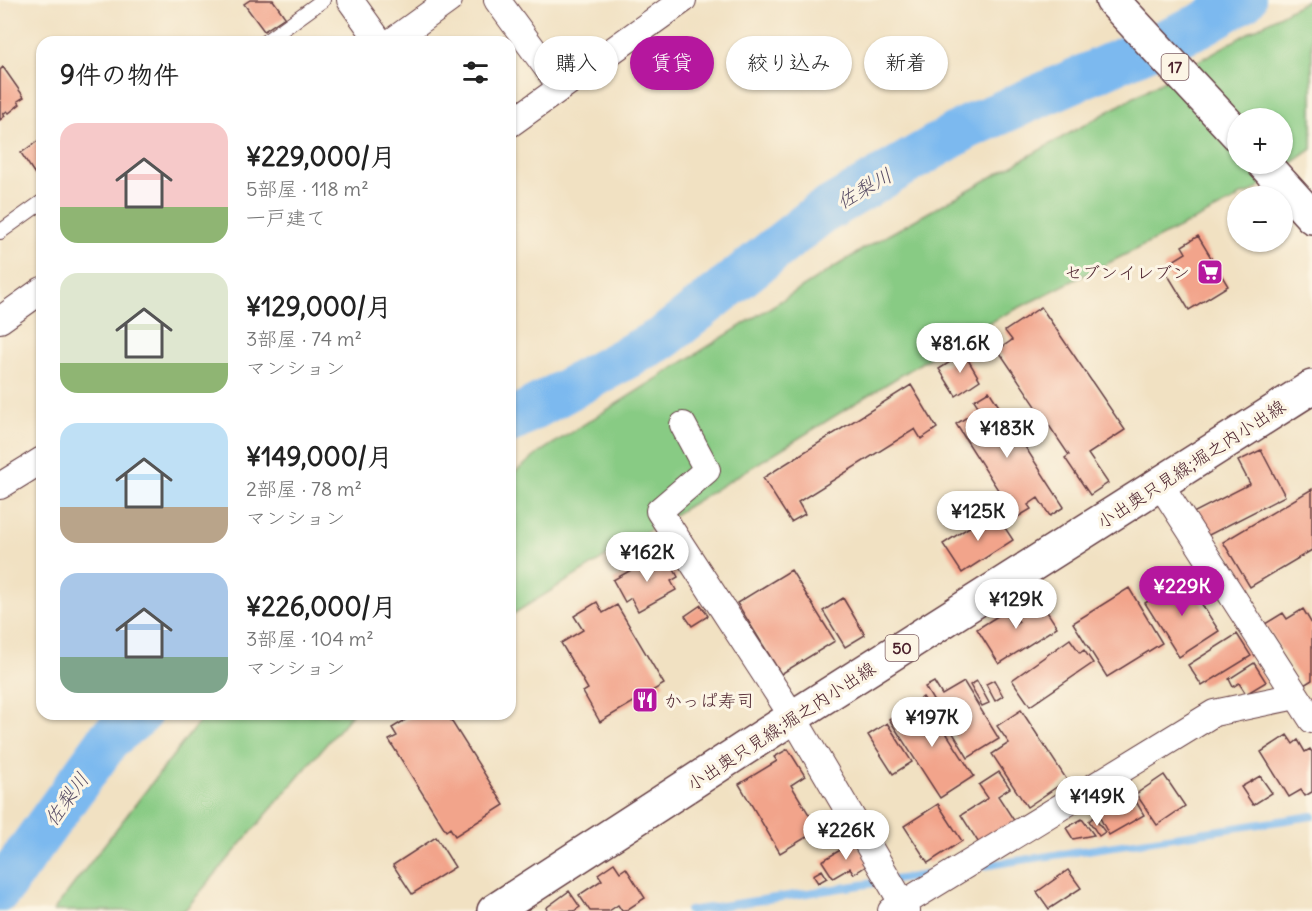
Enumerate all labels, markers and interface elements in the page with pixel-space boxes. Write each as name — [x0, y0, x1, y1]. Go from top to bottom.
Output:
chip: 購入 — [534, 36, 618, 90]
chip: 賃貸 — [630, 36, 714, 90]
chip: 絞り込み — [726, 36, 852, 90]
chip: 新着 — [864, 36, 948, 90]
road number: 17 — [1162, 54, 1188, 80]
icon: filters — [459, 56, 492, 89]
text: 9件の物件 — [60, 58, 179, 91]
map controls — [1227, 108, 1293, 252]
button: + — [1227, 108, 1293, 174]
text: ¥229,000/月 — [246, 140, 396, 173]
icon: home — [108, 147, 180, 219]
water label: 佐梨川 — [832, 162, 896, 214]
text: 5部屋 · 118 m² — [246, 176, 369, 201]
button: − — [1227, 186, 1293, 252]
text: 一戸建て — [246, 205, 326, 230]
supermarket icon: セブンイレブン — [1195, 257, 1225, 287]
place label: セブンイレブン — [1064, 261, 1190, 284]
text: ¥129,000/月 — [246, 290, 392, 323]
icon: home — [108, 297, 180, 369]
pin: ¥81.6K — [911, 323, 1009, 374]
text: 3部屋 · 74 m² — [246, 326, 362, 351]
text: ¥81.6K — [930, 330, 990, 355]
text: マンション — [246, 355, 345, 380]
street label: 小出奥只見線;堀之内小出線 — [1092, 394, 1290, 534]
pin: ¥183K — [965, 408, 1049, 459]
text: ¥183K — [980, 415, 1034, 440]
text: ¥149,000/月 — [246, 440, 393, 473]
icon: home — [108, 447, 180, 519]
text: 2部屋 · 78 m² — [246, 476, 362, 501]
pin: ¥125K — [936, 491, 1020, 542]
text: ¥125K — [951, 498, 1005, 523]
text: マンション — [246, 505, 345, 530]
pin: ¥162K — [605, 532, 689, 583]
text: ¥162K — [620, 539, 674, 564]
pin: ¥229K — [1140, 566, 1224, 617]
text: ¥229K — [1153, 573, 1211, 598]
pin: ¥129K — [974, 579, 1058, 630]
text: ¥129K — [989, 586, 1043, 611]
text: ¥226,000/月 — [246, 590, 397, 623]
icon: home — [108, 597, 180, 669]
text: 3部屋 · 104 m² — [246, 626, 374, 651]
road number: 50 — [886, 635, 918, 661]
text: マンション — [246, 655, 345, 680]
street label: 小出奥只見線;堀之内小出線 — [682, 656, 880, 796]
restaurant icon: かっぱ寿司 — [630, 685, 660, 715]
place label: かっぱ寿司 — [664, 689, 754, 712]
pin: ¥197K — [890, 697, 974, 748]
text: ¥197K — [905, 704, 959, 729]
water label: 佐梨川 — [38, 767, 94, 831]
pin: ¥149K — [1055, 776, 1139, 827]
text: ¥149K — [1069, 783, 1125, 808]
pin: ¥226K — [804, 810, 888, 861]
text: ¥226K — [817, 817, 875, 842]

